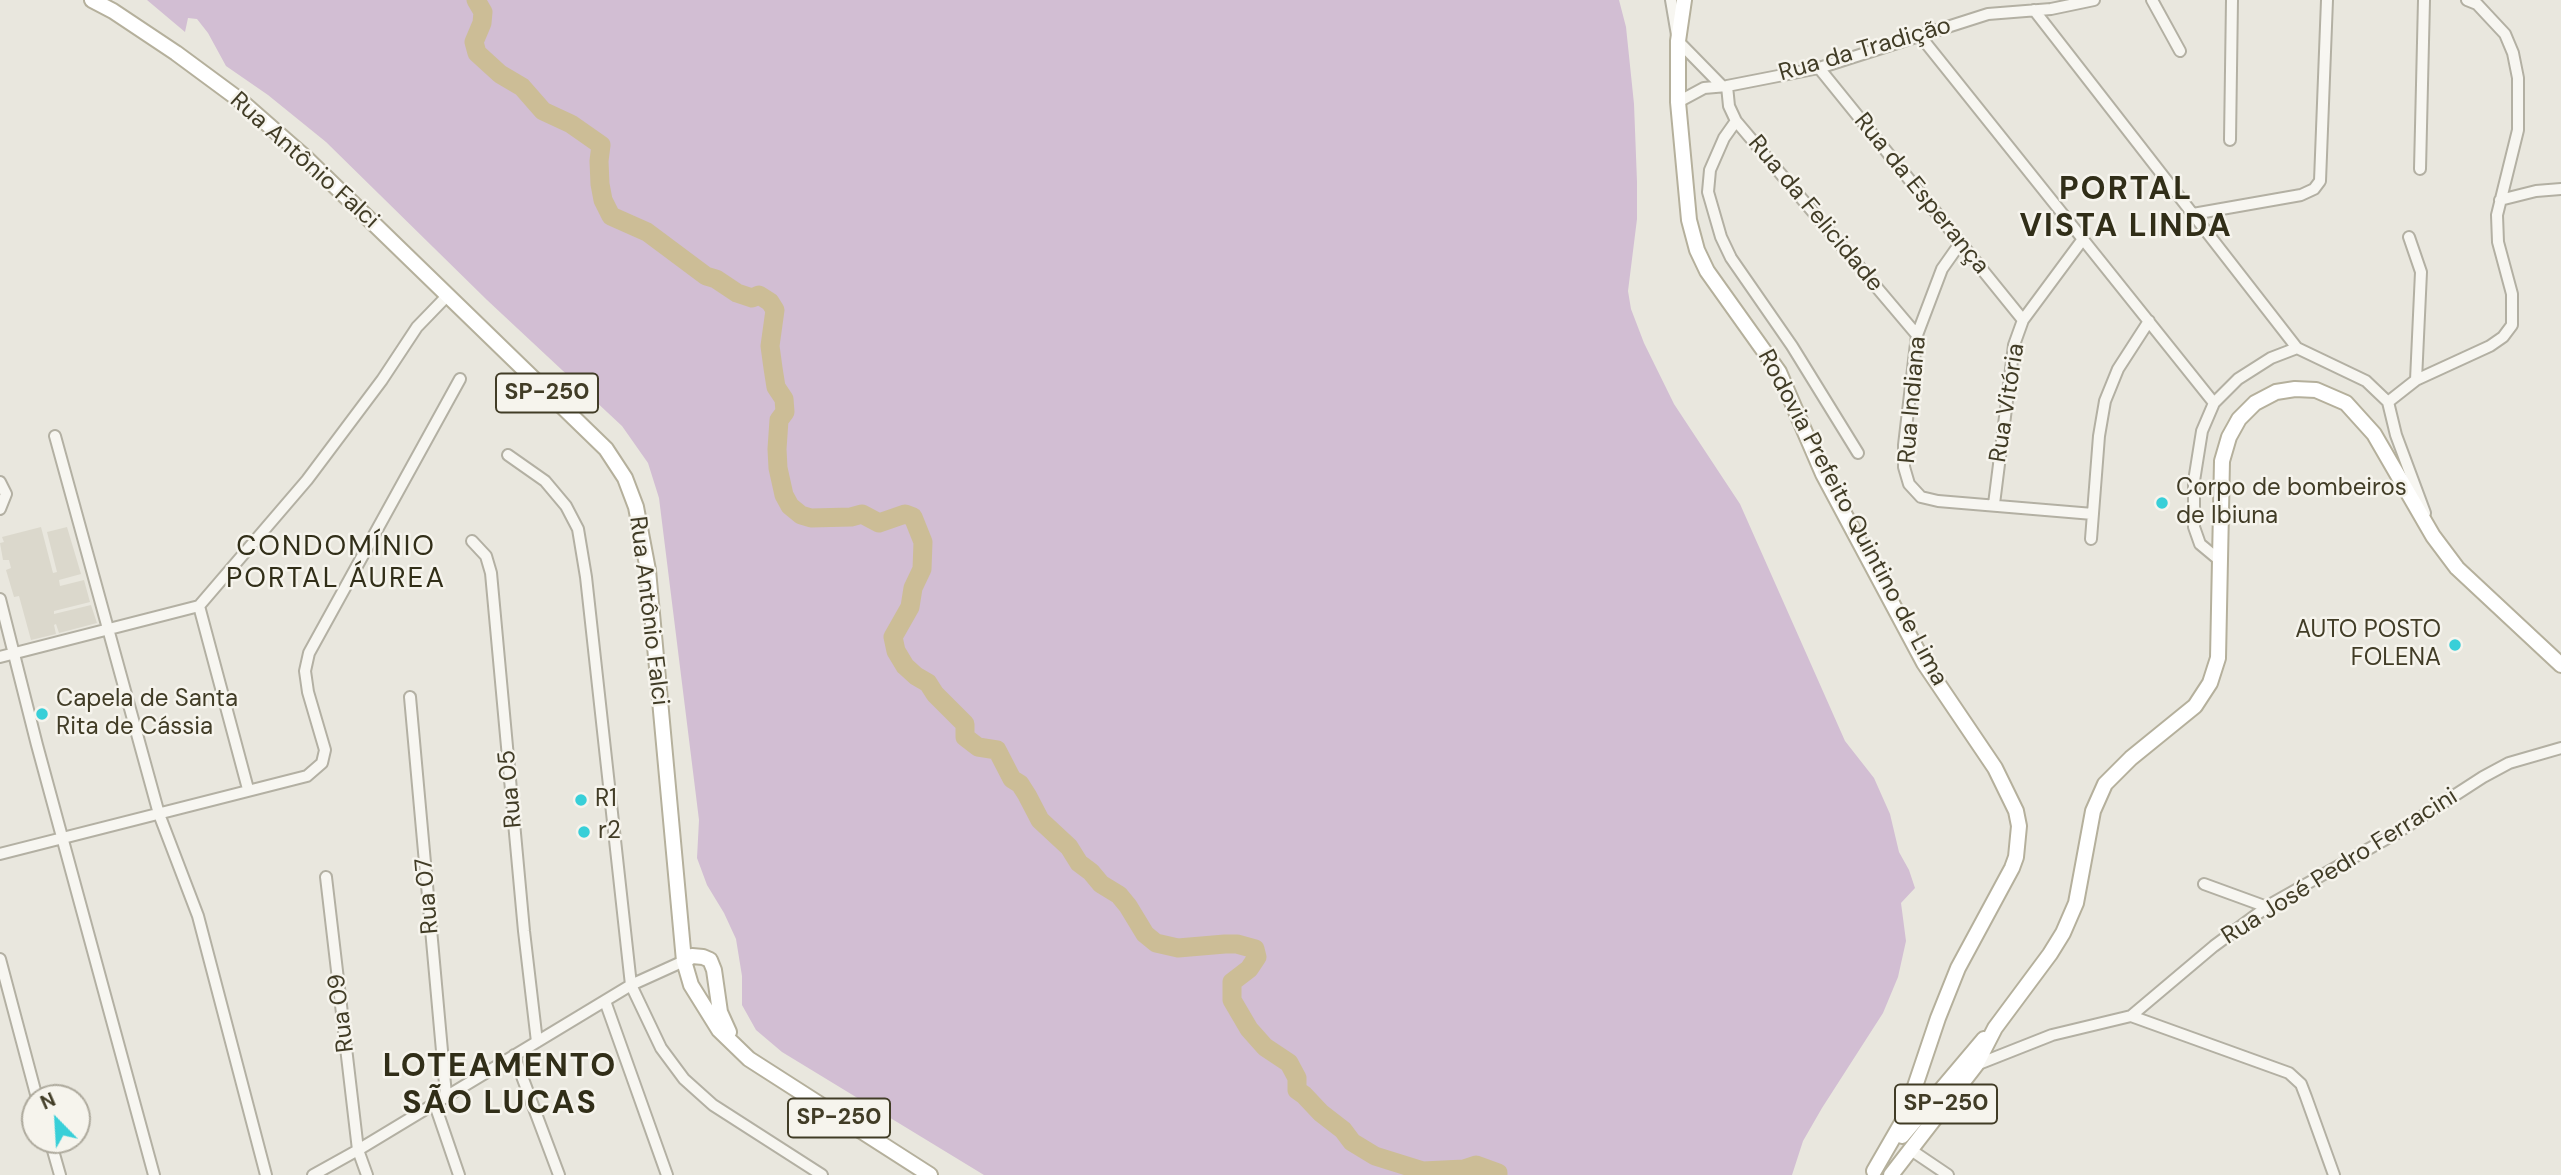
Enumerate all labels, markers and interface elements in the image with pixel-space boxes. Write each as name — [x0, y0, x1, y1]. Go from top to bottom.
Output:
street label: Rua da Tradição — [1776, 12, 1954, 88]
street label: Rua Antônio Falci — [224, 87, 384, 235]
street label: Rua da Esperança — [1847, 108, 1995, 280]
street label: Rua da Felicidade — [1741, 130, 1889, 298]
district label: PORTAL VISTA LINDA — [2021, 172, 2231, 247]
street label: Rua Indiana — [1893, 335, 1933, 465]
street label: Rua Vitória — [1984, 341, 2032, 465]
street label: Rodovia Prefeito Quintino de Lima — [1751, 345, 1953, 691]
road number: SP-250 — [496, 374, 598, 412]
place label: Corpo de bombeiros de Ibiuna — [2176, 475, 2407, 531]
marker: Corpo de bombeiros de Ibiuna — [2154, 495, 2170, 511]
street label: Rua Antônio Falci — [622, 515, 674, 707]
district label: CONDOMÍNIO PORTAL ÁUREA — [228, 531, 444, 597]
place label: AUTO POSTO FOLENA — [2295, 617, 2441, 673]
marker: AUTO POSTO FOLENA — [2447, 637, 2463, 653]
place label: Capela de Santa Rita de Cássia — [56, 686, 238, 742]
marker: Capela de Santa Rita de Cássia — [34, 706, 50, 722]
street label: Rua 05 — [493, 749, 529, 829]
street label: Rua José Pedro Ferracini — [2217, 783, 2463, 951]
place label: R1 — [595, 786, 617, 814]
marker: R1 — [573, 792, 589, 808]
place label: r2 — [598, 818, 621, 846]
marker: r2 — [576, 824, 592, 840]
street label: Rua 07 — [410, 857, 446, 935]
street label: Rua 09 — [323, 972, 361, 1054]
district label: LOTEAMENTO SÃO LUCAS — [384, 1049, 616, 1124]
north arrow — [21, 1084, 91, 1154]
road number: SP-250 — [1895, 1084, 1997, 1124]
text: N — [37, 1087, 59, 1115]
road number: SP-250 — [788, 1098, 890, 1138]

